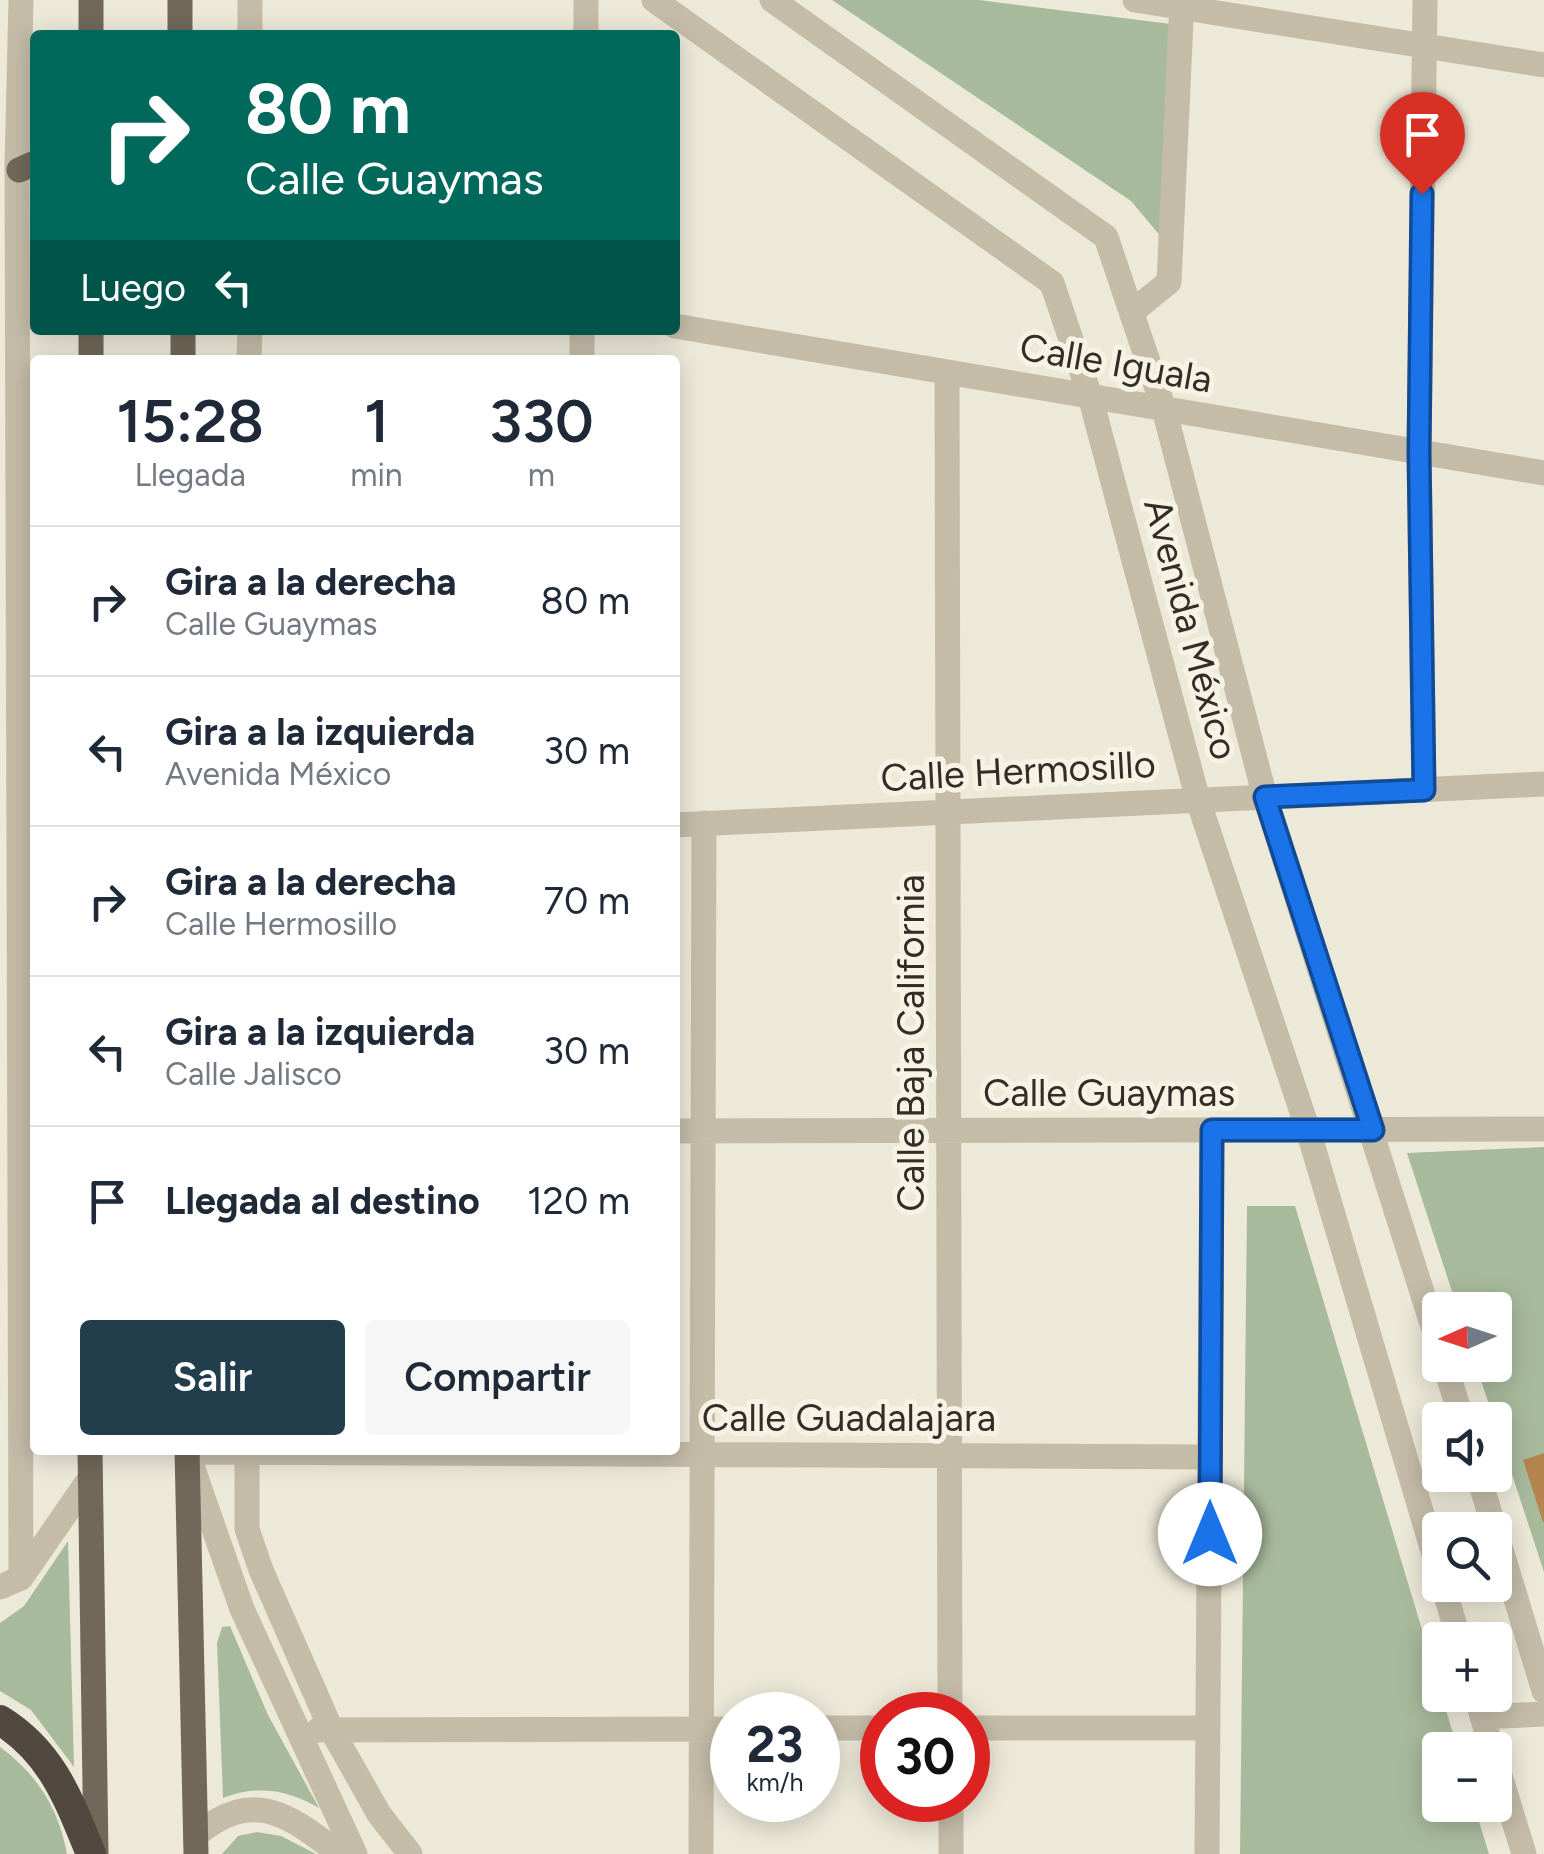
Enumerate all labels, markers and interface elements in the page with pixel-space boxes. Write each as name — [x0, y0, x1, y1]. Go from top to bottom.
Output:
text: 80 m — [245, 66, 411, 151]
icon: right — [80, 70, 210, 200]
pin — [1380, 92, 1465, 195]
icon: arrive — [1395, 107, 1450, 162]
text: Calle Guaymas — [245, 151, 544, 205]
icon: left — [206, 260, 261, 315]
text: Luego — [80, 265, 186, 311]
street label: Calle Iguala — [1016, 323, 1216, 403]
text: 15:28 — [116, 385, 264, 457]
text: 1 — [364, 385, 389, 457]
text: 330 — [489, 385, 594, 457]
text: Llegada — [134, 456, 246, 494]
text: min — [350, 456, 403, 494]
text: m — [528, 456, 555, 494]
street label: Avenida México — [1134, 493, 1248, 765]
text: Gira a la derecha — [165, 559, 457, 605]
icon: right — [80, 574, 135, 629]
text: 80 m — [541, 578, 630, 624]
text: Calle Guaymas — [165, 605, 377, 643]
text: Gira a la izquierda — [165, 709, 475, 755]
icon: left — [80, 724, 135, 779]
text: 30 m — [543, 728, 630, 774]
street label: Calle Hermosillo — [879, 741, 1157, 801]
text: Avenida México — [165, 755, 391, 793]
text: Gira a la derecha — [165, 859, 457, 905]
icon: right — [80, 874, 135, 929]
street label: Calle Baja California — [888, 874, 934, 1212]
text: 70 m — [544, 878, 630, 924]
text: Calle Hermosillo — [165, 905, 397, 943]
text: Gira a la izquierda — [165, 1009, 475, 1055]
icon: left — [80, 1024, 135, 1079]
text: 30 m — [543, 1028, 630, 1074]
text: Calle Jalisco — [165, 1055, 342, 1093]
street label: Calle Guaymas — [983, 1070, 1235, 1116]
icon: arrive — [80, 1174, 135, 1229]
text: Llegada al destino — [165, 1178, 480, 1224]
text: 120 m — [527, 1178, 630, 1224]
north arrow — [1422, 1292, 1512, 1382]
map controls — [1422, 1292, 1512, 1822]
button: Salir — [80, 1320, 345, 1435]
button: Compartir — [365, 1320, 630, 1435]
street label: Calle Guadalajara — [702, 1395, 996, 1441]
button: sound — [1422, 1402, 1512, 1492]
position arrow — [1158, 1482, 1262, 1586]
button: search — [1422, 1512, 1512, 1602]
button: + — [1422, 1622, 1512, 1712]
speed limit sign: 30 — [860, 1692, 990, 1822]
text: 23 — [747, 1714, 803, 1775]
button: − — [1422, 1732, 1512, 1822]
text: km/h — [746, 1767, 804, 1797]

